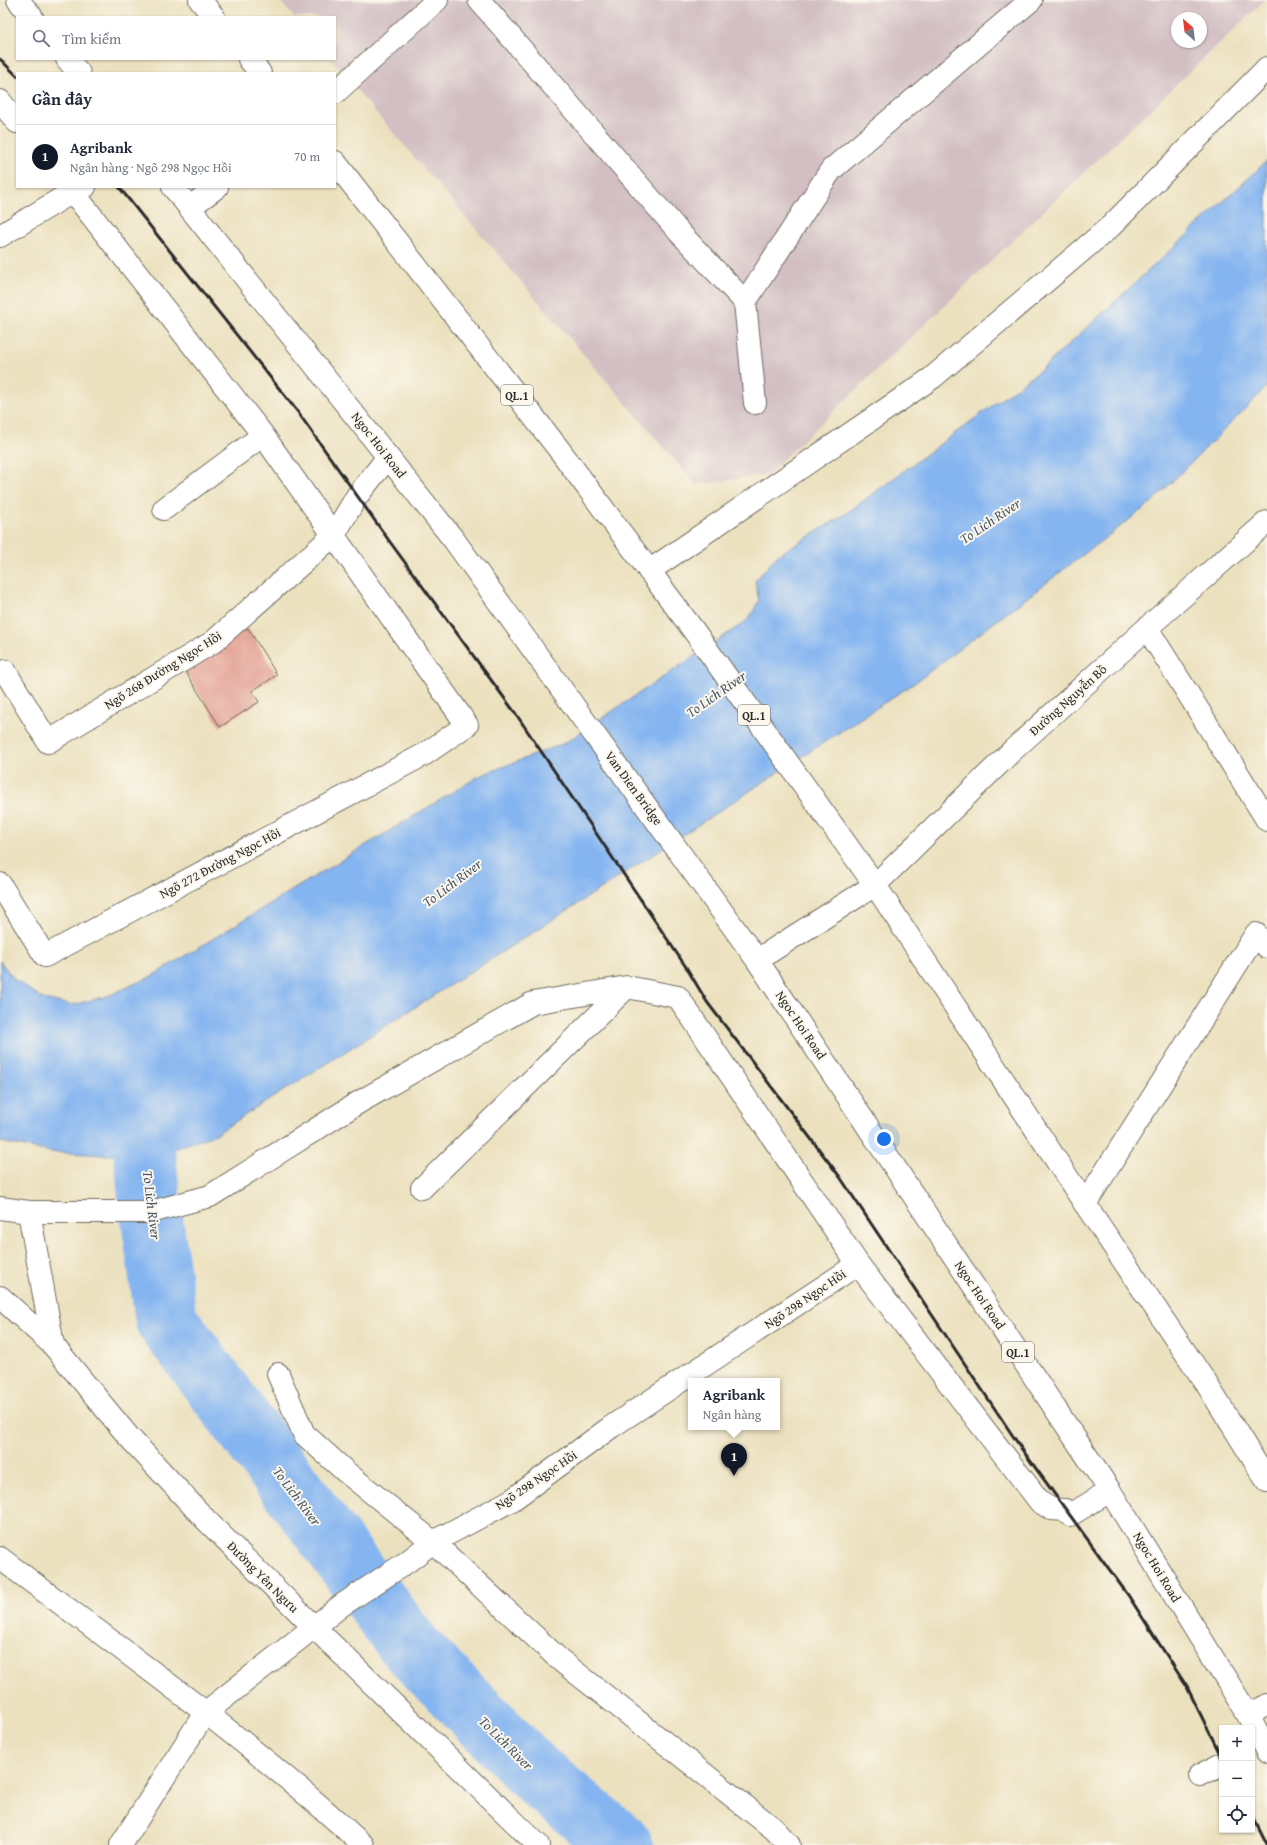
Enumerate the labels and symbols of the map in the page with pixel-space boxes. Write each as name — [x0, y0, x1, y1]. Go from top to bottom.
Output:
north arrow — [1171, 12, 1207, 48]
road number: QL.1 — [501, 385, 533, 405]
street label: Ngoc Hoi Road — [347, 408, 411, 482]
water label: To Lich River — [956, 493, 1025, 549]
street label: Ngõ 268 Đường Ngọc Hồi — [101, 626, 226, 714]
street label: Đường Nguyễn Bồ — [1025, 660, 1111, 740]
water label: To Lich River — [682, 665, 751, 722]
road number: QL.1 — [738, 705, 770, 725]
street label: Van Dien Bridge — [601, 747, 667, 829]
street label: Ngõ 272 Đường Ngọc Hồi — [156, 823, 284, 903]
water label: To Lich River — [418, 854, 486, 912]
street label: Ngoc Hoi Road — [771, 987, 831, 1063]
your location — [874, 1129, 894, 1149]
water label: To Lich River — [138, 1169, 166, 1241]
street label: Ngoc Hoi Road — [950, 1257, 1010, 1333]
street label: Ngõ 298 Ngọc Hồi — [760, 1264, 850, 1334]
road number: QL.1 — [1002, 1342, 1034, 1362]
pin: 1 — [721, 1443, 747, 1476]
street label: Ngõ 298 Ngọc Hồi — [491, 1445, 581, 1515]
water label: To Lich River — [268, 1462, 326, 1530]
street label: Ngoc Hoi Road — [1128, 1528, 1186, 1606]
street label: Đường Yên Ngưu — [223, 1537, 303, 1617]
water label: To Lich River — [474, 1711, 538, 1775]

